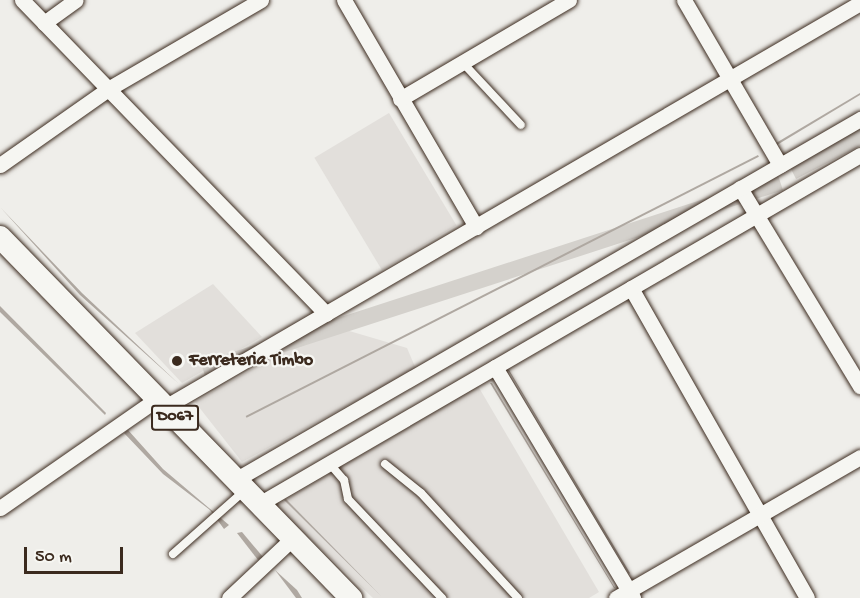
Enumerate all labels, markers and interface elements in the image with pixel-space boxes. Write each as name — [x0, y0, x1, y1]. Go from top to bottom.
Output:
place label: Ferreteria Timbo — [189, 350, 313, 372]
marker: Ferreteria Timbo — [170, 354, 184, 368]
road number: D067 — [151, 405, 199, 431]
scale bar — [27, 535, 126, 573]
text: 50 m — [35, 547, 72, 568]

